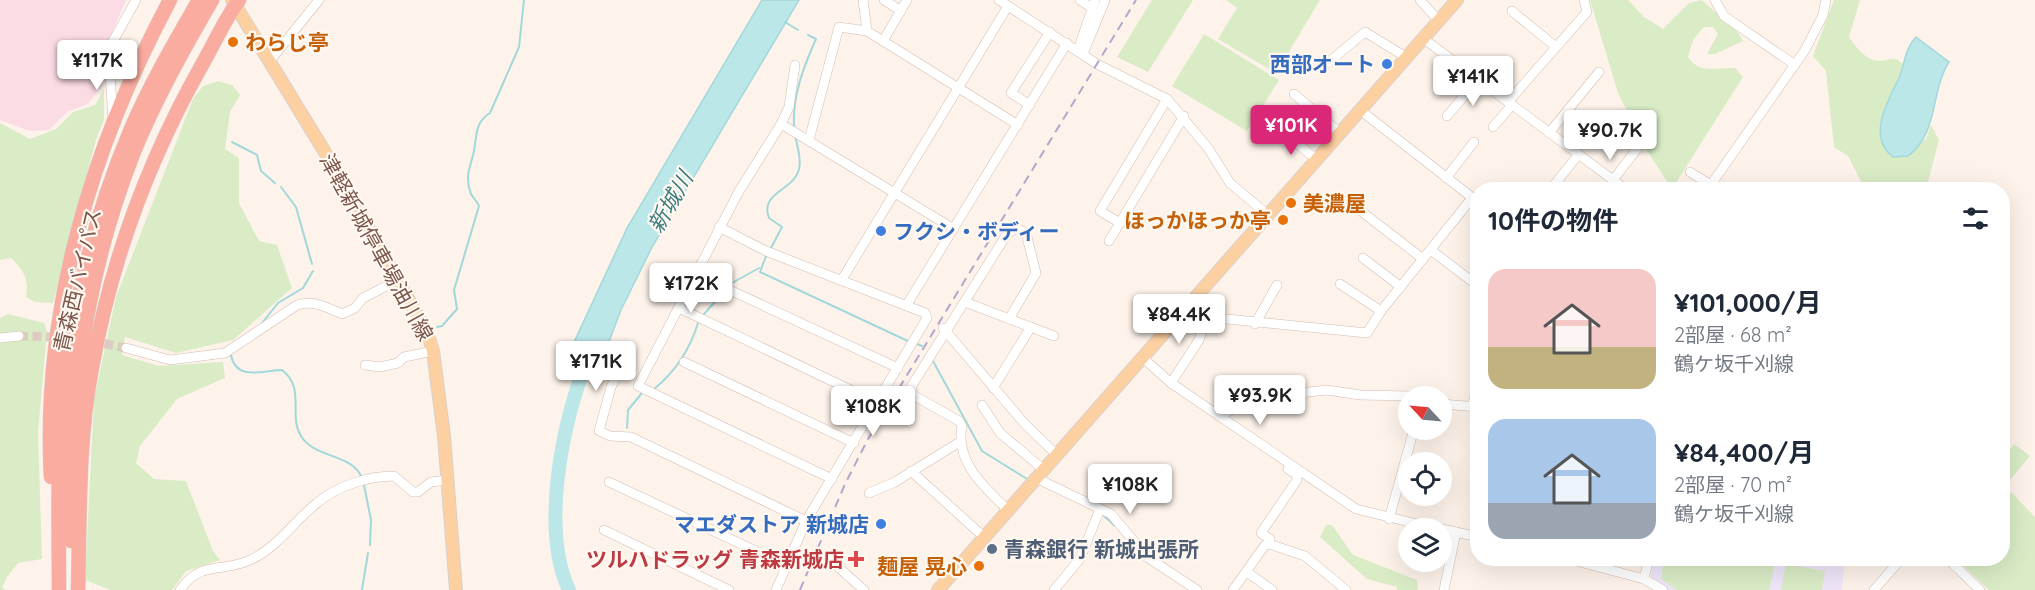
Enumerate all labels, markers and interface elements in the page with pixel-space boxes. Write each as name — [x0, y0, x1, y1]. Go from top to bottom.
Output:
place label: わらじ亭 — [245, 29, 329, 55]
marker: わらじ亭 — [226, 35, 240, 49]
pin: ¥117K — [55, 40, 139, 91]
text: ¥117K — [71, 47, 123, 72]
place label: 西部オート — [1270, 51, 1375, 77]
pin: ¥141K — [1431, 56, 1515, 107]
marker: 西部オート — [1380, 57, 1394, 71]
text: ¥141K — [1447, 63, 1499, 88]
pin: ¥101K — [1249, 105, 1333, 156]
pin: ¥90.7K — [1561, 110, 1659, 161]
text: ¥101K — [1265, 112, 1317, 137]
text: ¥90.7K — [1578, 117, 1642, 142]
street label: 津軽新城停車場油川線 — [315, 149, 439, 345]
water label: 新城川 — [641, 165, 700, 238]
place label: 美濃屋 — [1303, 190, 1366, 216]
marker: 美濃屋 — [1284, 196, 1298, 210]
icon: filters — [1959, 202, 1992, 235]
text: 10件の物件 — [1488, 204, 1618, 237]
street label: 青森西バイパス — [48, 206, 106, 354]
place label: ほっかほっか亭 — [1124, 207, 1271, 233]
marker: ほっかほっか亭 — [1276, 213, 1290, 227]
place label: フクシ・ボディー — [893, 218, 1060, 244]
marker: フクシ・ボディー — [874, 224, 888, 238]
pin: ¥172K — [649, 263, 733, 314]
text: ¥172K — [663, 270, 719, 295]
text: ¥101,000/月 — [1674, 286, 1822, 319]
icon: home — [1536, 293, 1608, 365]
pin: ¥84.4K — [1130, 294, 1228, 345]
text: ¥84.4K — [1147, 301, 1211, 326]
text: 2部屋 · 68 m² — [1674, 322, 1792, 347]
pin: ¥171K — [554, 341, 638, 392]
text: ¥171K — [570, 348, 622, 373]
text: 鶴ケ坂千刈線 — [1674, 351, 1794, 376]
pin: ¥93.9K — [1211, 375, 1309, 426]
text: ¥93.9K — [1228, 382, 1292, 407]
pin: ¥108K — [831, 386, 915, 437]
north arrow — [1398, 386, 1452, 440]
map controls — [1398, 386, 1452, 572]
text: ¥108K — [845, 393, 901, 418]
text: ¥84,400/月 — [1674, 436, 1814, 469]
icon: home — [1536, 443, 1608, 515]
button: locate — [1398, 452, 1452, 506]
pin: ¥108K — [1088, 464, 1172, 515]
text: ¥108K — [1102, 471, 1158, 496]
text: 2部屋 · 70 m² — [1674, 472, 1792, 497]
text: 鶴ケ坂千刈線 — [1674, 501, 1794, 526]
place label: マエダストア 新城店 — [674, 511, 869, 537]
marker: マエダストア 新城店 — [874, 517, 888, 531]
button: layers — [1398, 518, 1452, 572]
place label: 青森銀行 新城出張所 — [1004, 536, 1199, 562]
marker: 青森銀行 新城出張所 — [985, 542, 999, 556]
place label: ツルハドラッグ 青森新城店 — [586, 546, 844, 572]
marker: ツルハドラッグ 青森新城店 — [849, 552, 863, 566]
place label: 麺屋 晃心 — [877, 553, 967, 579]
marker: 麺屋 晃心 — [972, 559, 986, 573]

